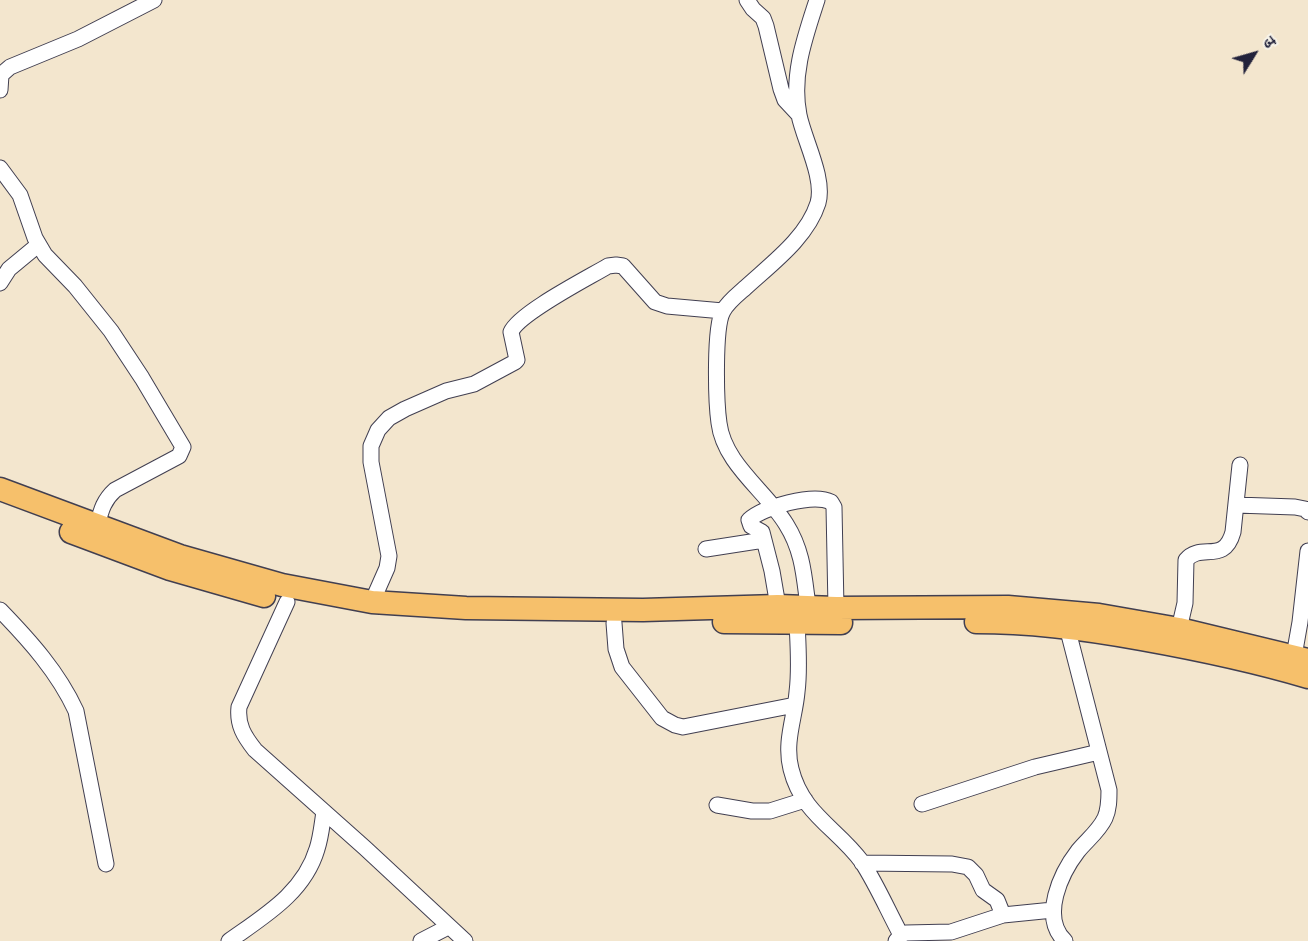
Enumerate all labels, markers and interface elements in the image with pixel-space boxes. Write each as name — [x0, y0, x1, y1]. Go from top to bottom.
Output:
north arrow — [1224, 24, 1284, 84]
text: उ — [1257, 32, 1281, 53]

